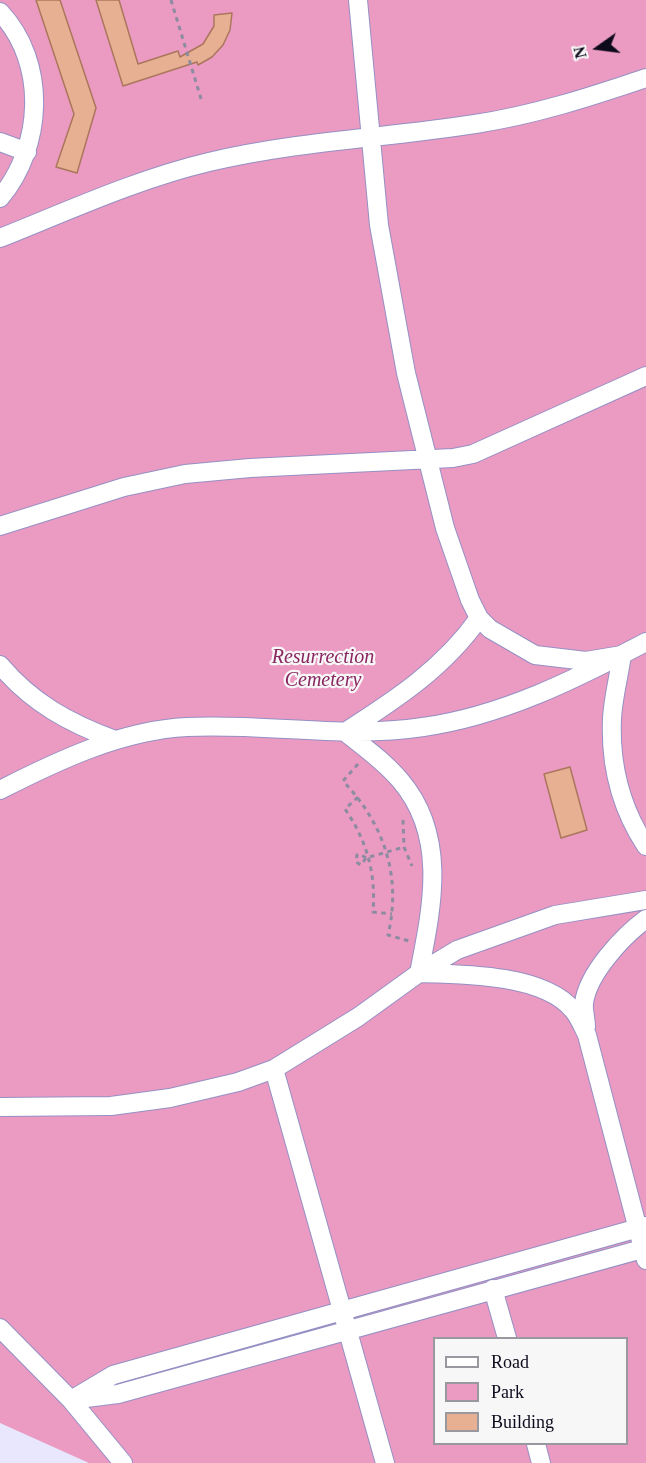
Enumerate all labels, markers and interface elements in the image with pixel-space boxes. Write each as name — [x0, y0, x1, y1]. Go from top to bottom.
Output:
north arrow — [568, 18, 628, 78]
text: N — [570, 45, 590, 60]
park label: Resurrection Cemetery — [272, 646, 374, 693]
legend — [433, 1337, 628, 1445]
text: Road — [491, 1352, 529, 1372]
text: Park — [491, 1382, 524, 1402]
text: Building — [491, 1412, 554, 1432]

